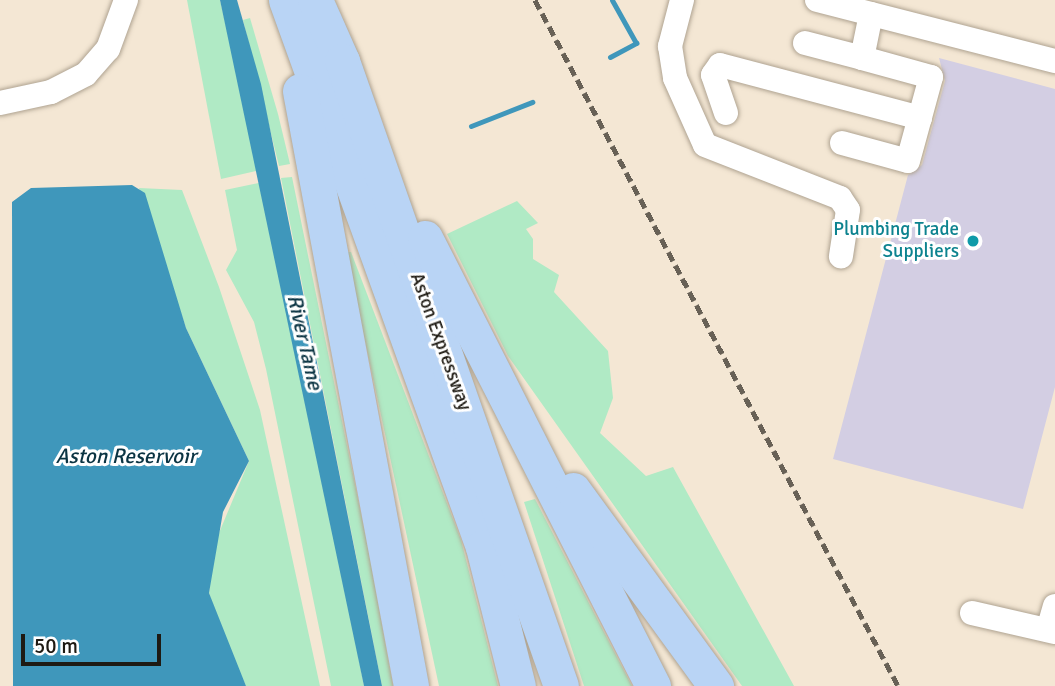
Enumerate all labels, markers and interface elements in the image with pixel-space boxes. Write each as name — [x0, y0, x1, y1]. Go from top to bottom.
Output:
place label: Plumbing Trade Suppliers — [833, 219, 959, 263]
marker: Plumbing Trade Suppliers — [965, 233, 981, 249]
street label: Aston Expressway — [404, 270, 476, 414]
water label: River Tame — [282, 292, 328, 392]
water label: Aston Reservoir — [56, 443, 196, 469]
scale bar — [24, 620, 164, 664]
text: 50 m — [34, 633, 78, 659]

